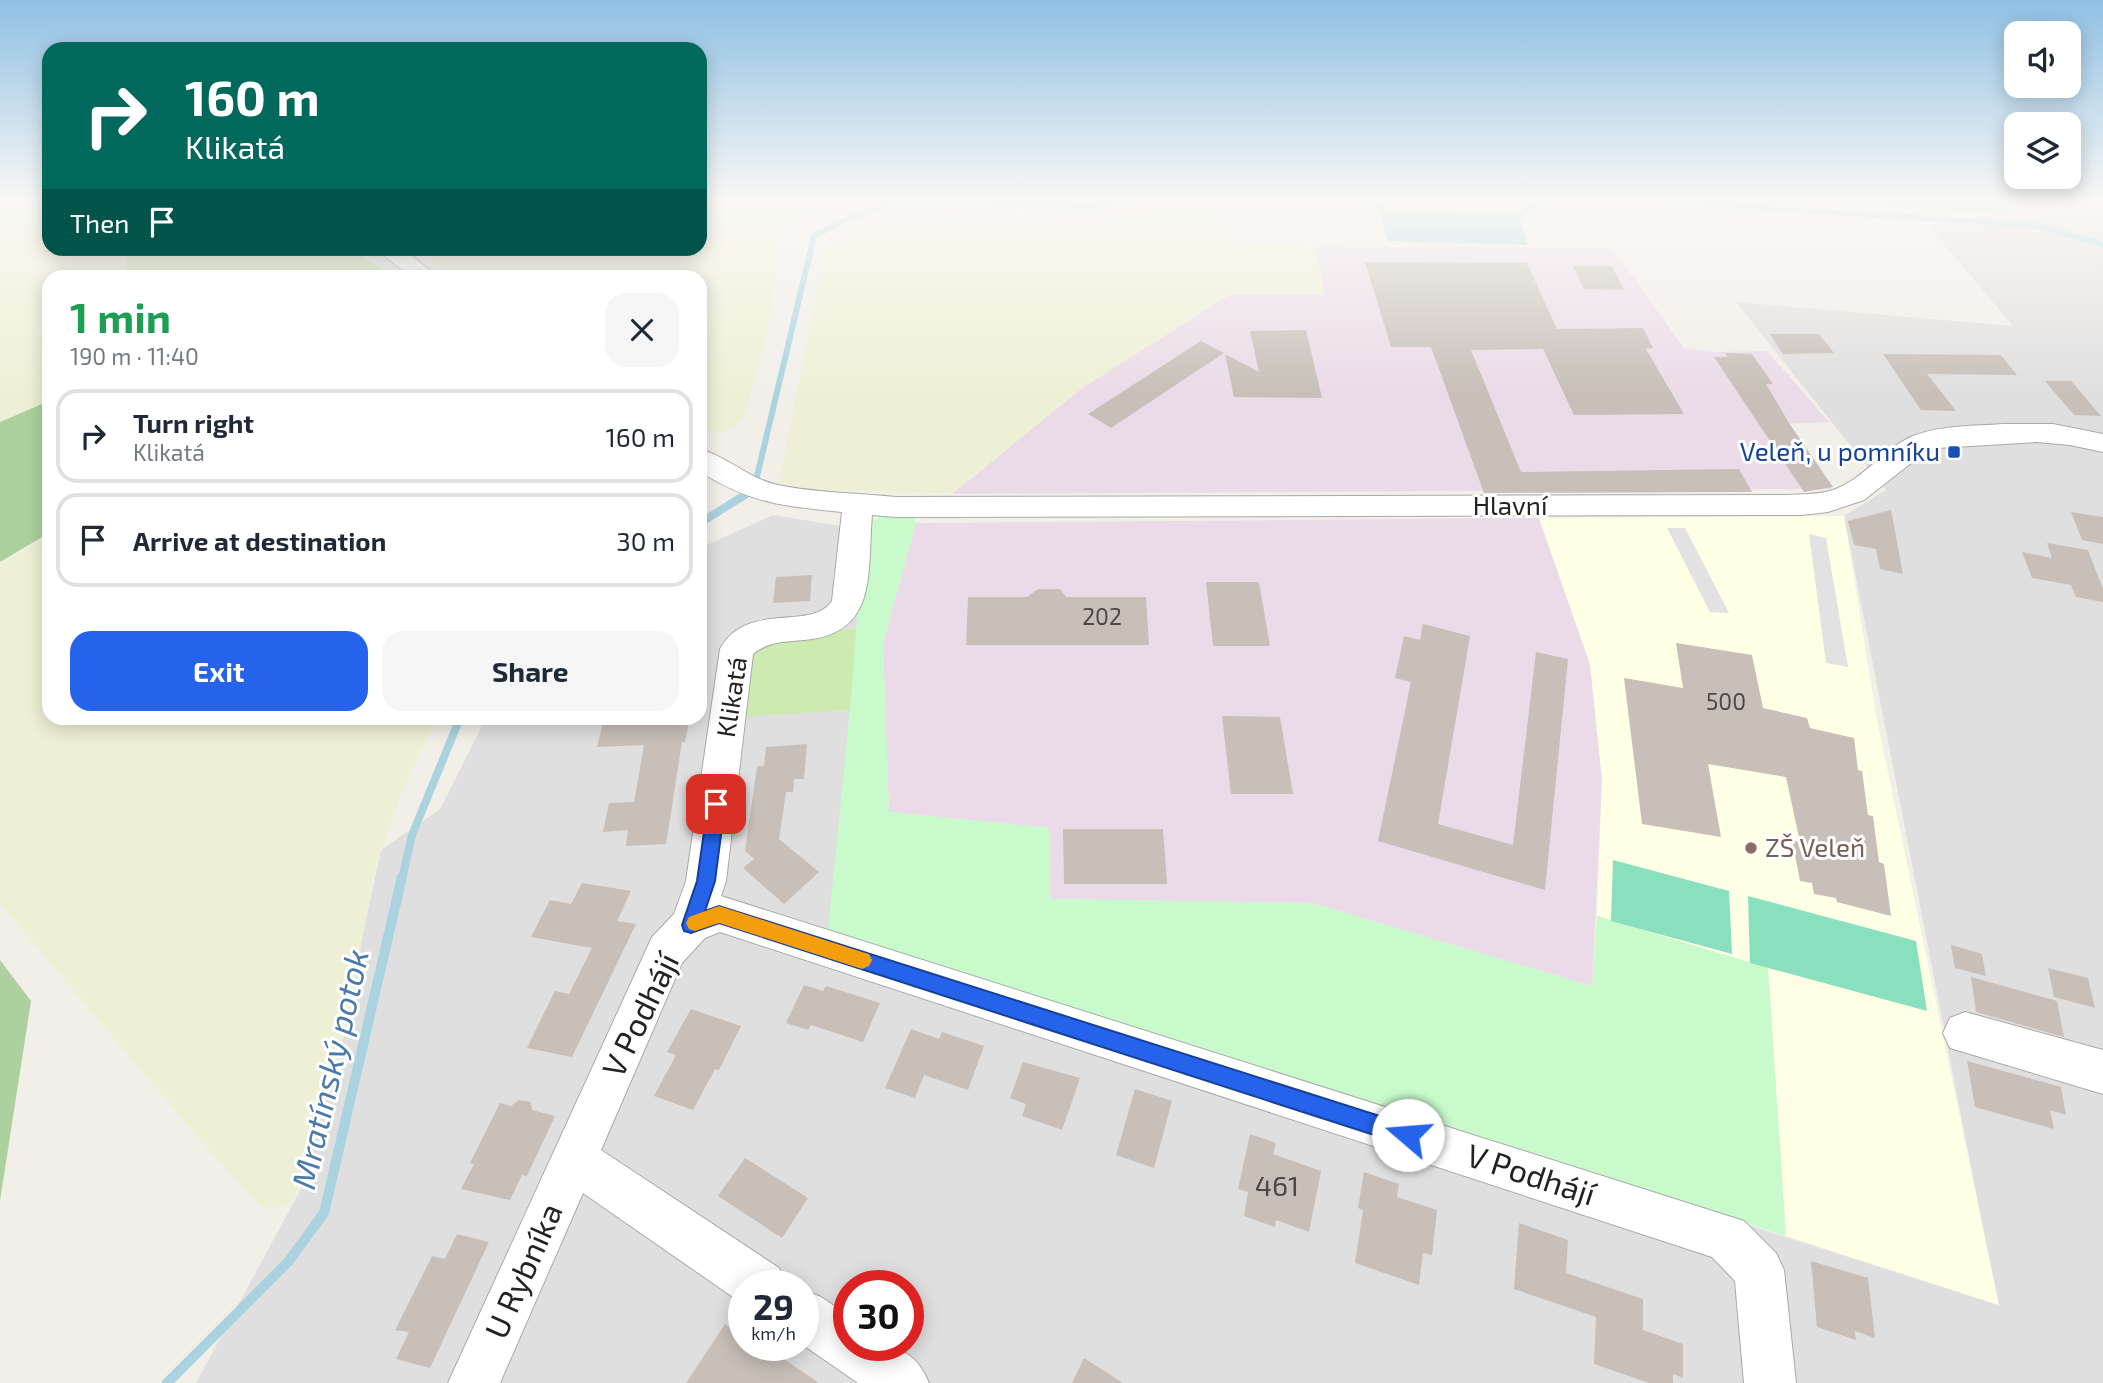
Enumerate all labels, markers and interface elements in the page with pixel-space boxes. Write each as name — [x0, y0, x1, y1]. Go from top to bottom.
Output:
map controls — [2004, 21, 2081, 189]
button: sound — [2004, 21, 2081, 98]
text: 160 m — [185, 67, 320, 126]
icon: right — [70, 70, 161, 161]
button: layers — [2004, 112, 2081, 189]
text: Klikatá — [185, 127, 285, 165]
icon: arrive — [143, 203, 181, 241]
text: Then — [70, 207, 129, 238]
text: 1 min — [70, 291, 171, 341]
button: close — [605, 293, 679, 367]
text: 190 m · 11:40 — [70, 342, 199, 370]
text: Turn right — [133, 407, 254, 438]
icon: right — [74, 417, 112, 455]
text: 160 m — [606, 421, 675, 452]
place label: Veleň, u pomníku — [1740, 435, 1940, 466]
text: Klikatá — [133, 438, 205, 466]
marker: Veleň, u pomníku — [1946, 444, 1962, 460]
street label: Hlavní — [1473, 489, 1549, 520]
icon: arrive — [74, 521, 112, 559]
text: Arrive at destination — [133, 525, 386, 556]
text: 30 m — [616, 525, 675, 556]
house number: 202 — [1082, 602, 1122, 630]
button: Exit — [70, 631, 368, 711]
button: Share — [382, 631, 679, 711]
street label: Klikatá — [709, 654, 752, 739]
house number: 500 — [1706, 687, 1746, 715]
pin — [686, 774, 746, 834]
icon: arrive — [697, 785, 735, 823]
place label: ZŠ Veleň — [1765, 831, 1865, 862]
marker: ZŠ Veleň — [1743, 840, 1759, 856]
water label: Mratínský potok — [282, 945, 377, 1193]
street label: V Podhájí — [593, 945, 687, 1083]
position arrow — [1371, 1098, 1445, 1172]
street label: V Podhájí — [1462, 1134, 1602, 1213]
house number: 461 — [1255, 1168, 1299, 1202]
street label: U Rybníka — [476, 1197, 569, 1344]
speed limit sign: 30 — [833, 1270, 924, 1361]
text: 29 — [753, 1285, 794, 1327]
text: km/h — [751, 1322, 796, 1344]

